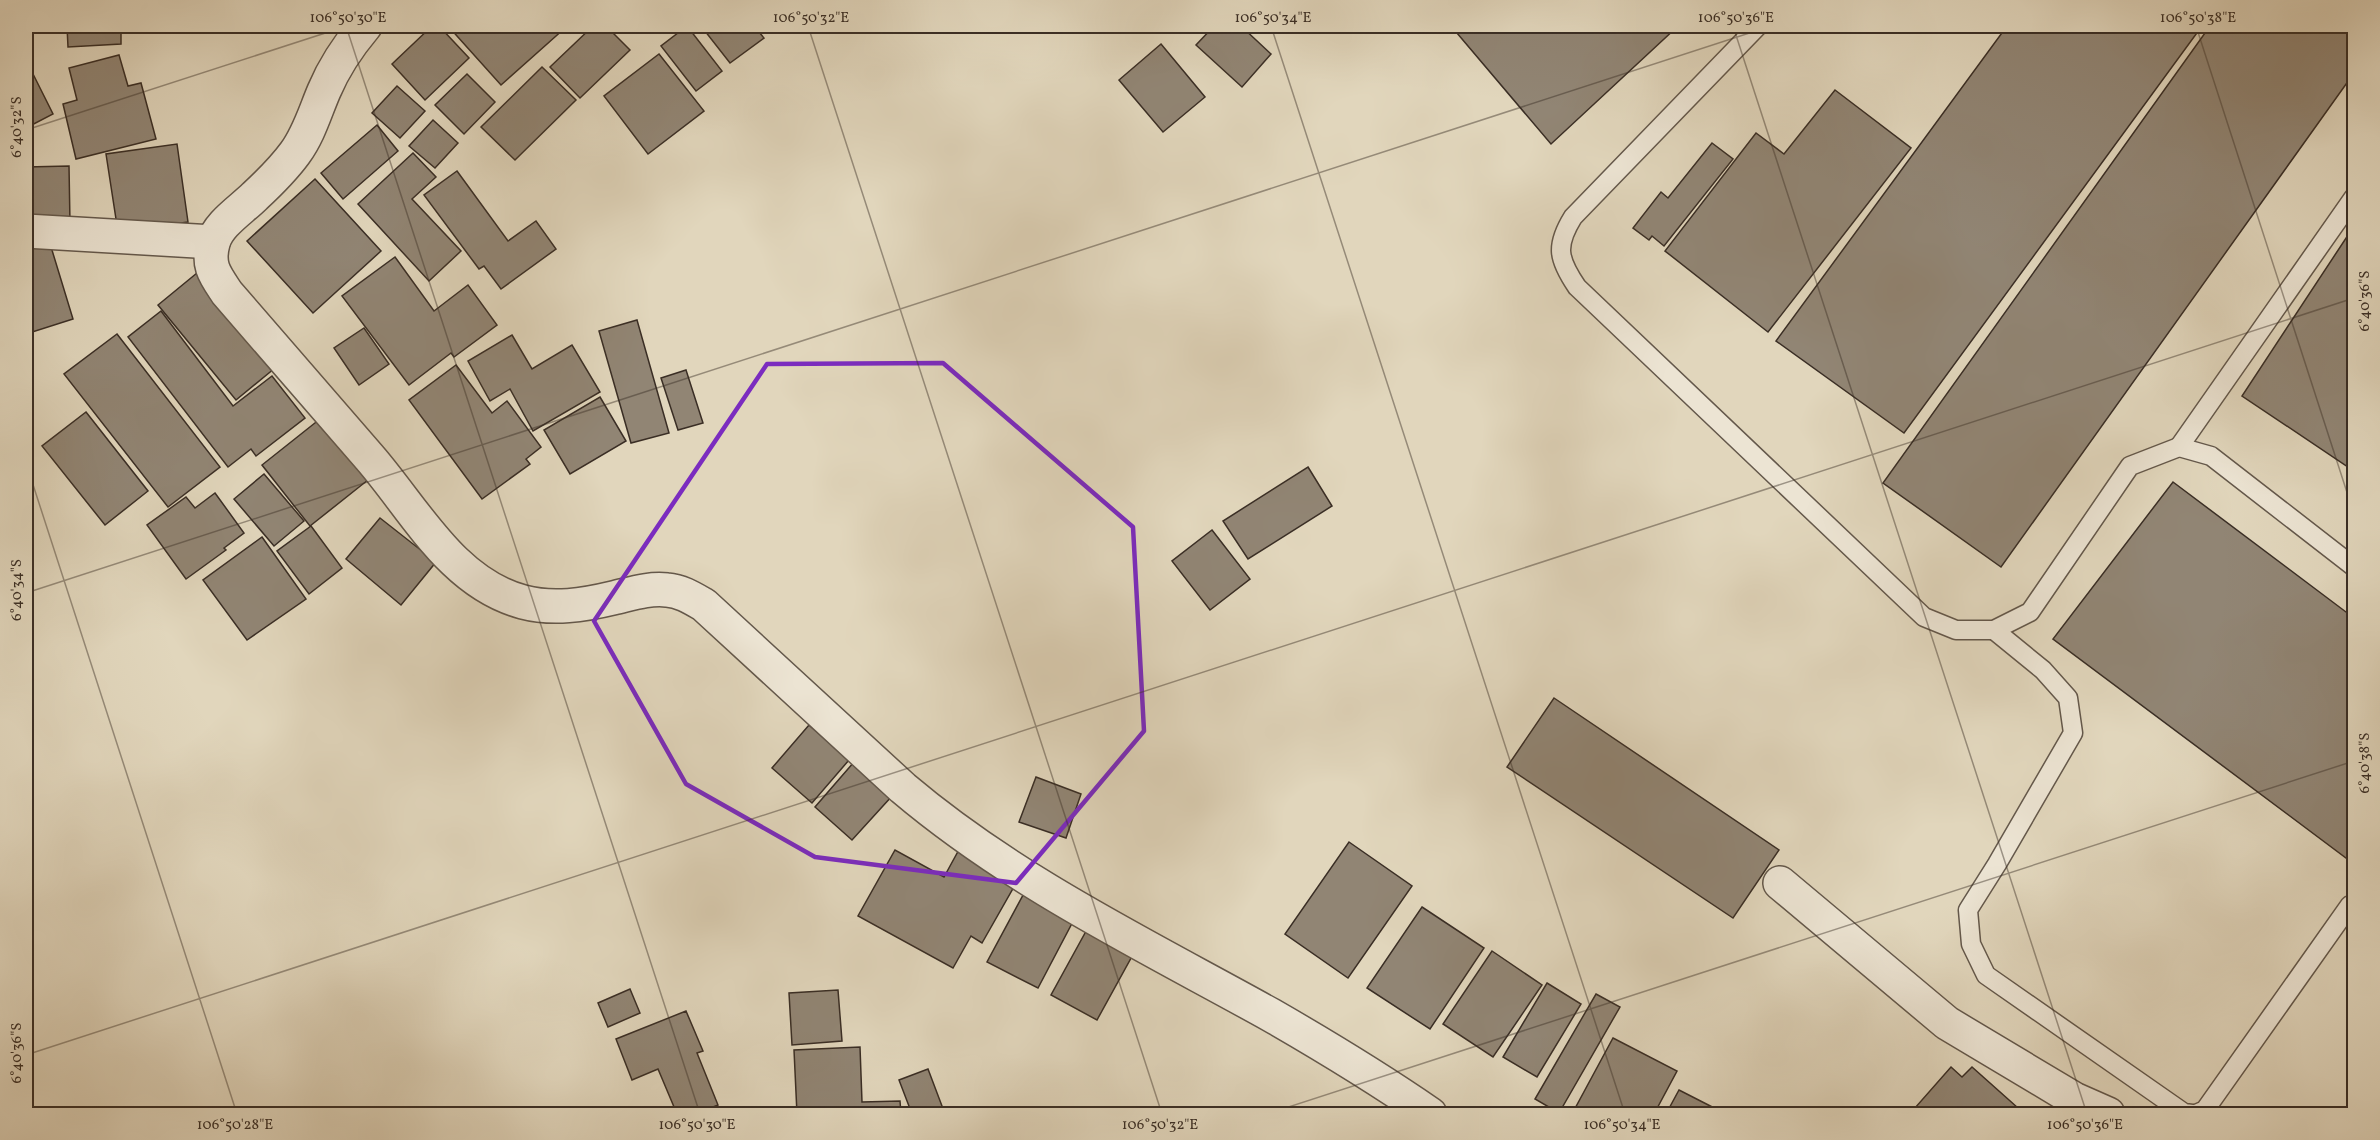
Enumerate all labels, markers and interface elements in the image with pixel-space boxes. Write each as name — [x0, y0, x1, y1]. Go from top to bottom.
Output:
text: 106°50'30"E — [309, 8, 387, 29]
text: 106°50'32"E — [773, 8, 849, 29]
text: 106°50'34"E — [1234, 8, 1312, 29]
text: 106°50'36"E — [1698, 8, 1774, 29]
text: 106°50'38"E — [2160, 8, 2236, 29]
text: 6°40'32"S — [7, 96, 28, 158]
text: 6°40'36"S — [2355, 270, 2376, 332]
text: 6°40'34"S — [7, 559, 28, 621]
text: 6°40'38"S — [2355, 732, 2376, 794]
text: 6°40'36"S — [7, 1022, 28, 1084]
text: 106°50'28"E — [197, 1115, 273, 1136]
text: 106°50'30"E — [658, 1115, 736, 1136]
text: 106°50'32"E — [1122, 1115, 1198, 1136]
text: 106°50'34"E — [1583, 1115, 1661, 1136]
text: 106°50'36"E — [2047, 1115, 2123, 1136]

